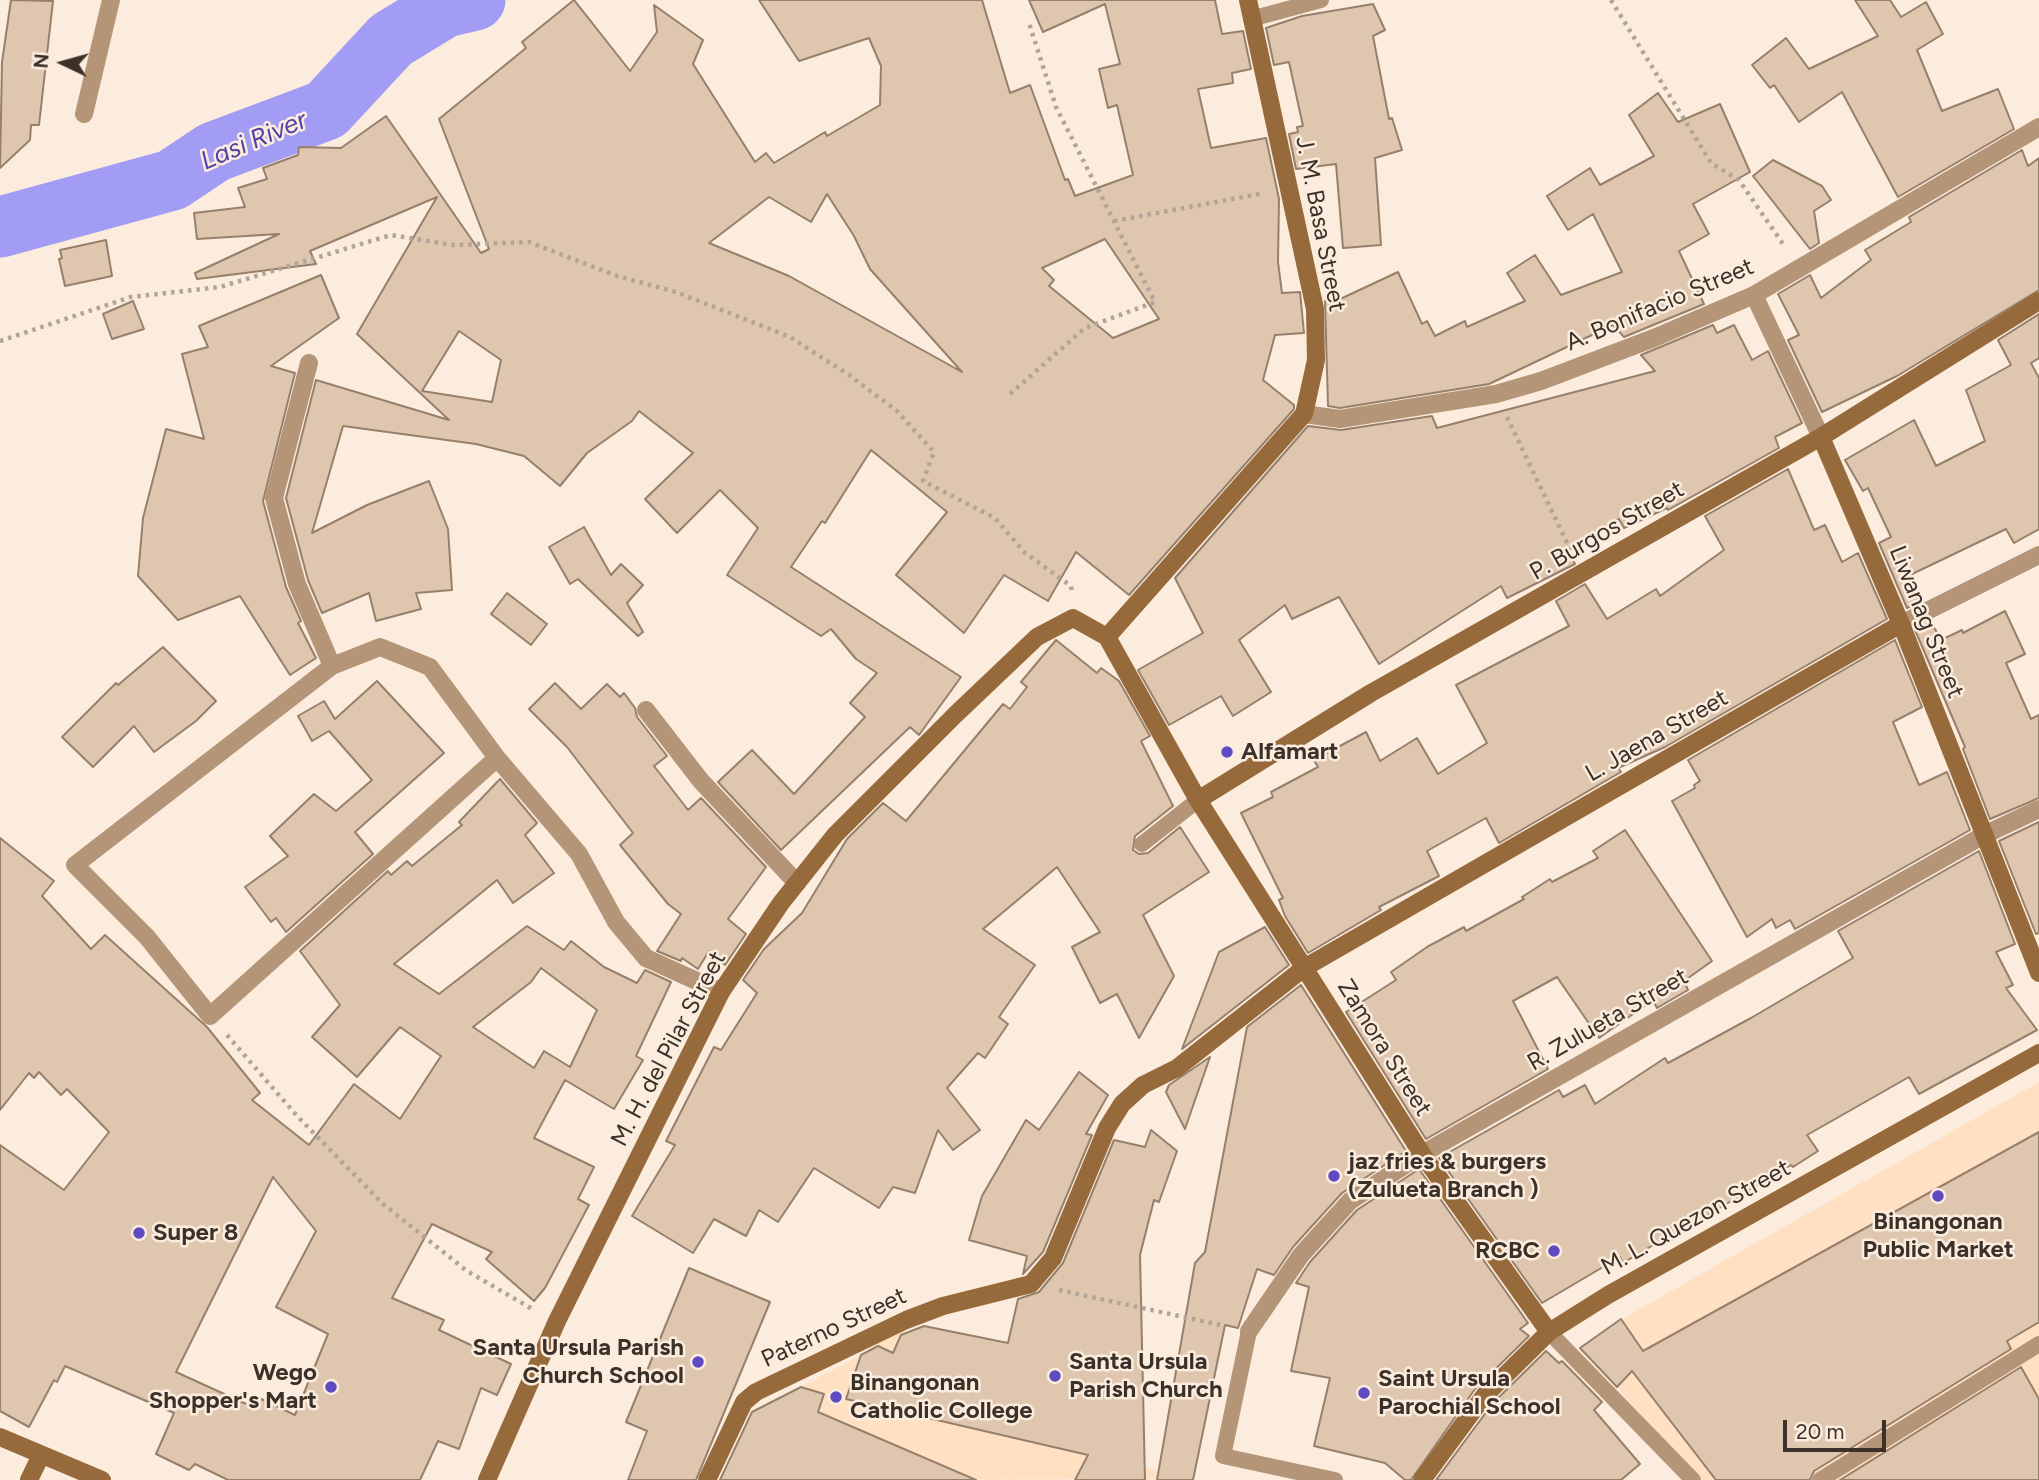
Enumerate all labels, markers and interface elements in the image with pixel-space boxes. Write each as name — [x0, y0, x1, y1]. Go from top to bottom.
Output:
north arrow — [28, 28, 98, 98]
text: N — [29, 53, 54, 69]
water label: Lasi River — [196, 105, 312, 177]
street label: J. M. Basa Street — [1289, 134, 1351, 314]
street label: A. Bonifacio Street — [1562, 252, 1758, 358]
street label: P. Burgos Street — [1525, 475, 1689, 587]
street label: Liwanag Street — [1882, 542, 1970, 702]
street label: L. Jaena Street — [1581, 684, 1733, 788]
place label: Alfamart — [1241, 738, 1338, 766]
marker: Alfamart — [1219, 744, 1235, 760]
street label: M. H. del Pilar Street — [605, 947, 733, 1151]
street label: R. Zulueta Street — [1522, 962, 1694, 1078]
street label: Zamora Street — [1331, 974, 1437, 1122]
place label: jaz fries & burgers (Zulueta Branch ) — [1348, 1148, 1546, 1204]
street label: M. L. Quezon Street — [1596, 1154, 1796, 1282]
marker: jaz fries & burgers (Zulueta Branch ) — [1326, 1168, 1342, 1184]
marker: Binangonan Public Market — [1930, 1188, 1946, 1204]
place label: Binangonan Public Market — [1862, 1208, 2014, 1264]
place label: Super 8 — [153, 1219, 238, 1247]
marker: Super 8 — [131, 1225, 147, 1241]
place label: RCBC — [1475, 1237, 1540, 1265]
marker: RCBC — [1546, 1243, 1562, 1259]
street label: Paterno Street — [757, 1282, 911, 1374]
place label: Santa Ursula Parish Church School — [473, 1334, 684, 1390]
place label: Santa Ursula Parish Church — [1069, 1348, 1223, 1404]
marker: Santa Ursula Parish Church School — [690, 1354, 706, 1370]
place label: Wego Shopper's Mart — [149, 1359, 317, 1415]
place label: Saint Ursula Parochial School — [1378, 1365, 1561, 1421]
marker: Santa Ursula Parish Church — [1047, 1368, 1063, 1384]
place label: Binangonan Catholic College — [850, 1369, 1033, 1425]
marker: Wego Shopper's Mart — [323, 1379, 339, 1395]
marker: Saint Ursula Parochial School — [1356, 1385, 1372, 1401]
marker: Binangonan Catholic College — [828, 1389, 844, 1405]
scale bar — [1787, 1406, 1890, 1450]
text: 20 m — [1796, 1419, 1844, 1444]

